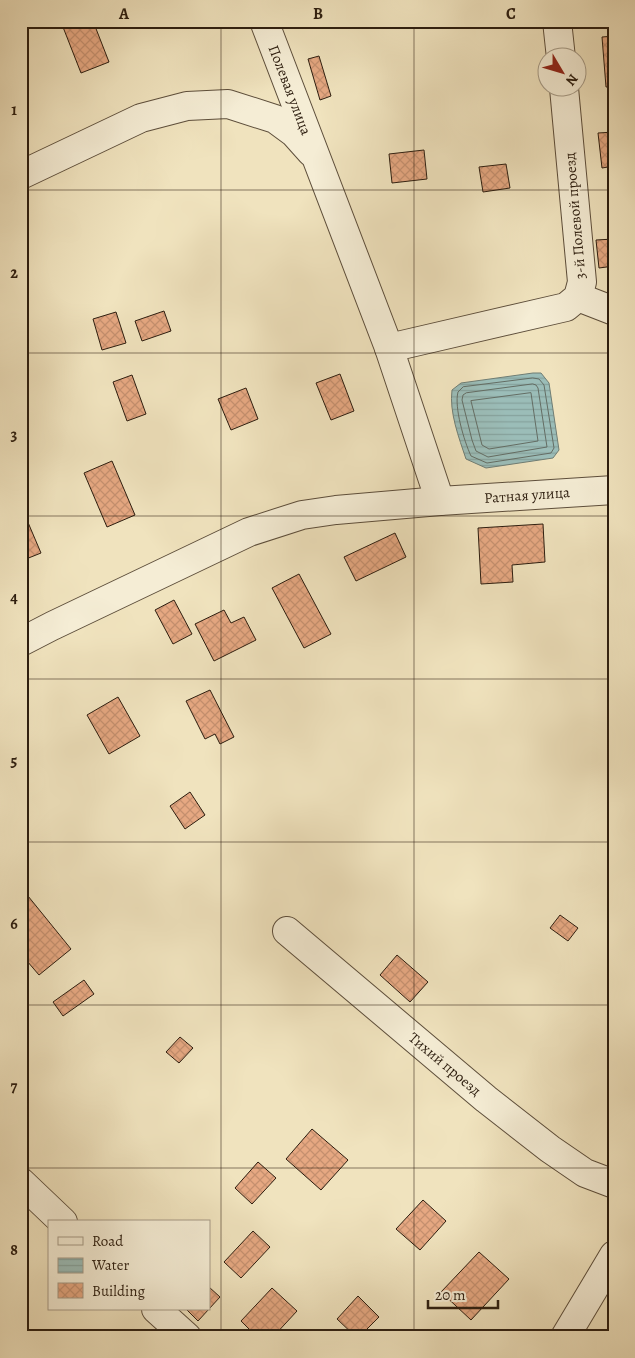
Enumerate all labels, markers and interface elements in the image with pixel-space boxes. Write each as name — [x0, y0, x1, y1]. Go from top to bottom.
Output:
text: A — [118, 3, 130, 25]
text: B — [313, 3, 323, 25]
text: C — [506, 3, 516, 25]
street label: Полевая улица — [264, 42, 316, 138]
north arrow — [538, 48, 588, 98]
text: N — [561, 70, 582, 90]
text: 1 — [11, 99, 17, 121]
street label: 3-й Полевой проезд — [560, 152, 590, 280]
text: 2 — [10, 262, 18, 284]
text: 3 — [11, 424, 18, 446]
street label: Ратная улица — [484, 482, 571, 508]
text: 4 — [10, 587, 18, 609]
text: 5 — [11, 750, 18, 772]
text: 6 — [10, 913, 18, 935]
street label: Тихий проезд — [404, 1028, 486, 1100]
text: 7 — [11, 1076, 18, 1098]
legend — [48, 1220, 210, 1310]
text: Road — [92, 1231, 124, 1251]
text: 8 — [10, 1239, 18, 1261]
text: Water — [91, 1255, 129, 1275]
scale bar — [428, 1278, 498, 1310]
text: Building — [92, 1281, 145, 1301]
text: 20 m — [435, 1285, 466, 1305]

